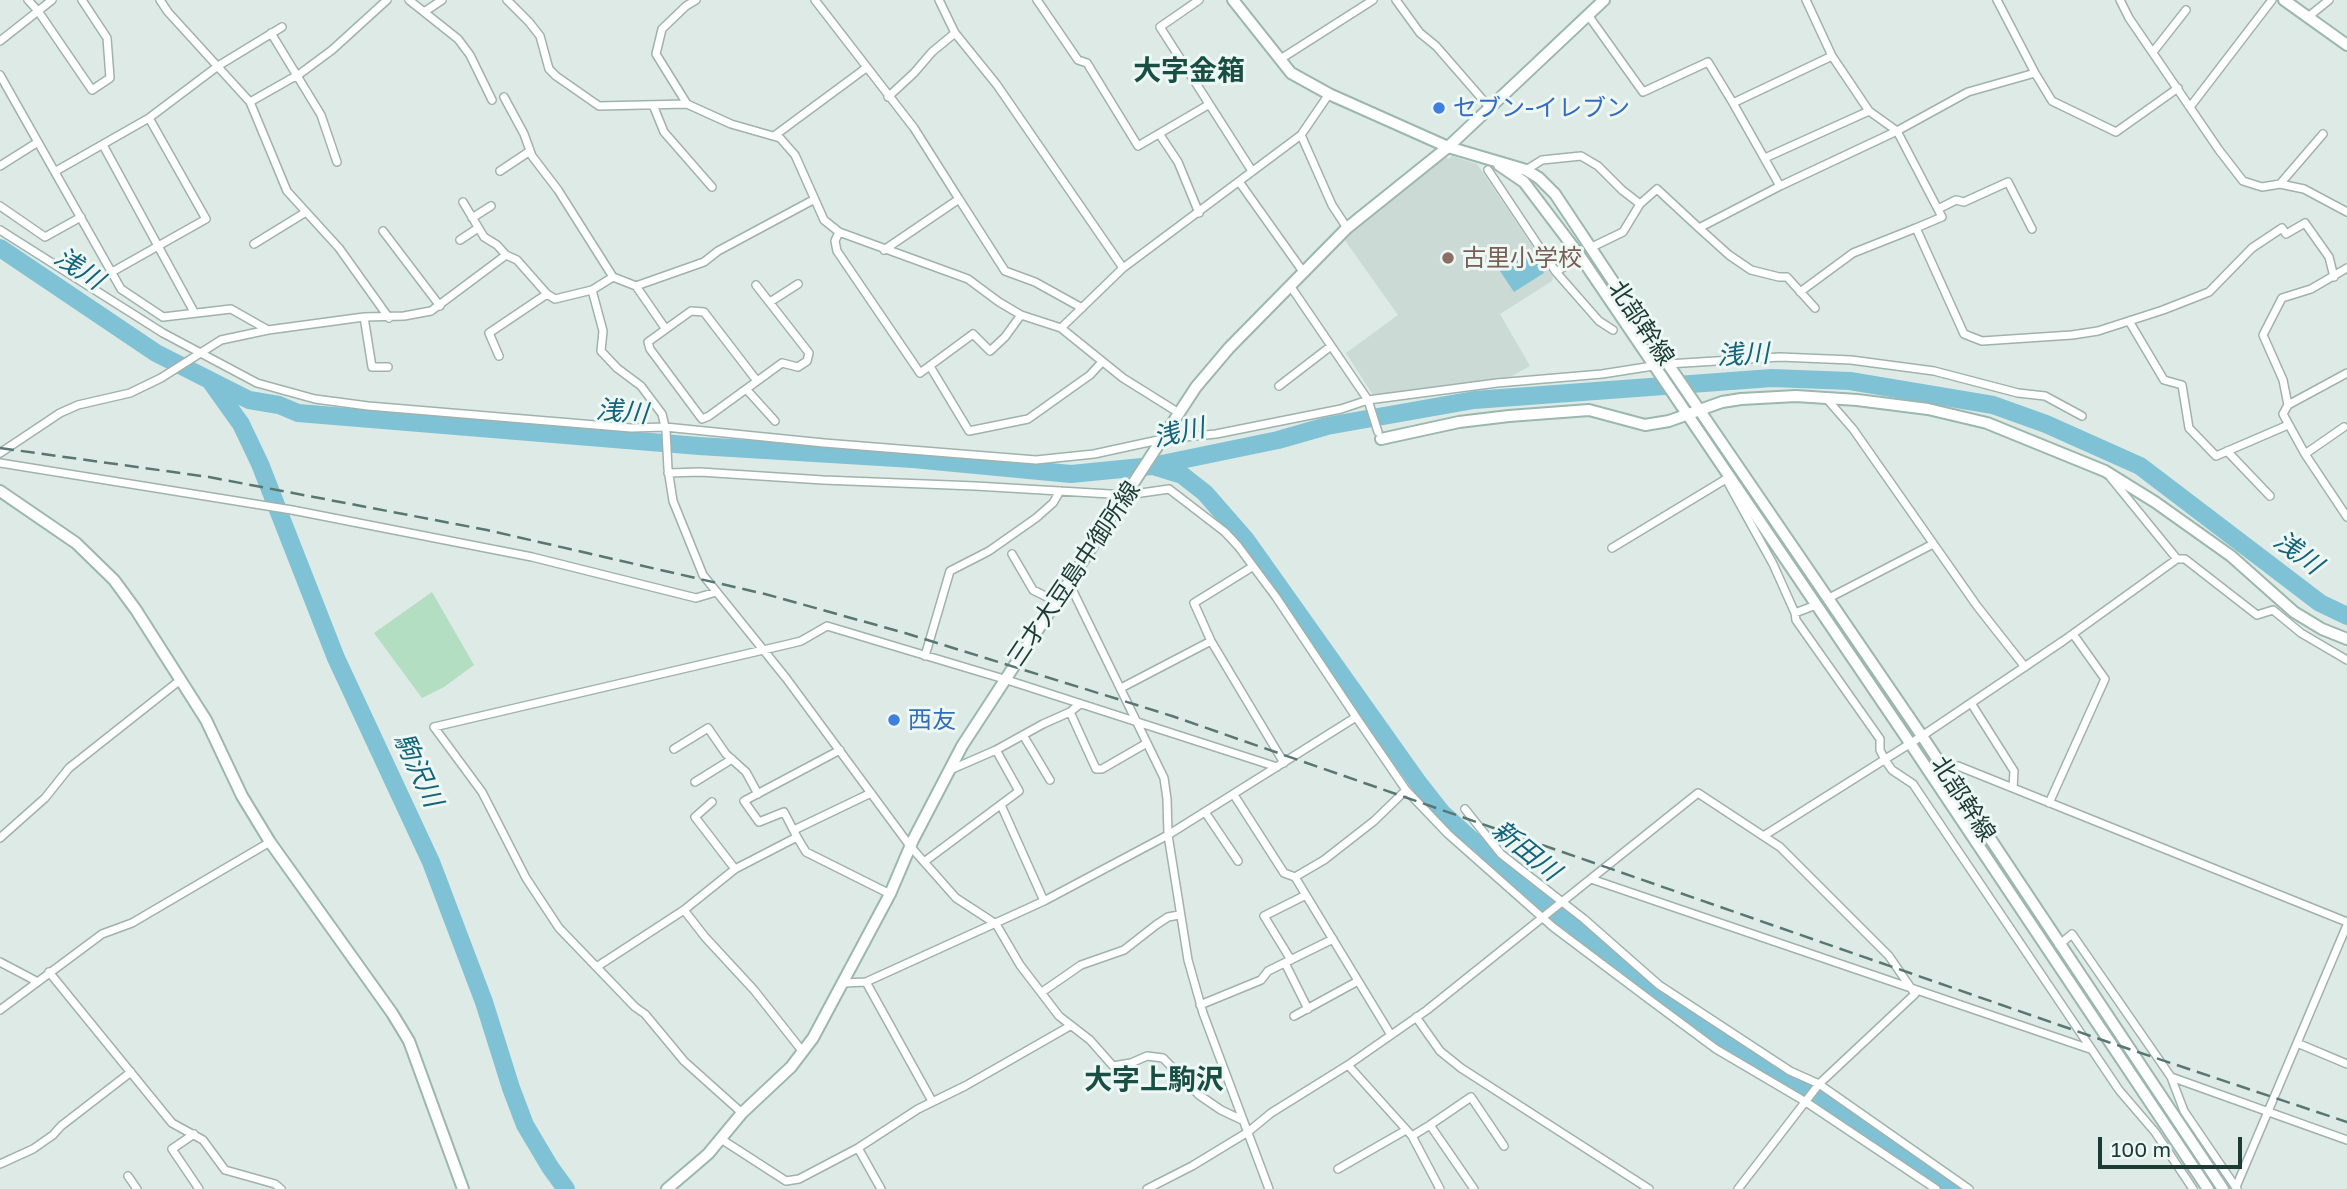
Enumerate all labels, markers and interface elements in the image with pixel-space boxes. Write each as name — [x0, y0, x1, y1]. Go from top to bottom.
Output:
district label: 大字金箱 — [1133, 54, 1245, 88]
place label: セブン-イレブン — [1453, 94, 1630, 122]
marker: セブン-イレブン — [1431, 100, 1447, 116]
water label: 浅川 — [49, 242, 109, 296]
place label: 古里小学校 — [1462, 244, 1582, 272]
marker: 古里小学校 — [1440, 250, 1456, 266]
street label: 北部幹線 — [1602, 275, 1680, 371]
water label: 浅川 — [1716, 338, 1770, 372]
water label: 浅川 — [595, 394, 649, 430]
water label: 浅川 — [1150, 412, 1208, 454]
street label: 三才大豆島中御所線 — [1002, 476, 1146, 672]
water label: 浅川 — [2268, 525, 2328, 581]
place label: 西友 — [908, 706, 956, 734]
marker: 西友 — [886, 712, 902, 728]
water label: 駒沢川 — [387, 728, 449, 812]
street label: 北部幹線 — [1925, 751, 2001, 847]
water label: 新田川 — [1486, 814, 1566, 888]
district label: 大字上駒沢 — [1084, 1063, 1224, 1097]
scale bar — [2102, 1122, 2246, 1166]
text: 100 m — [2111, 1136, 2171, 1162]

